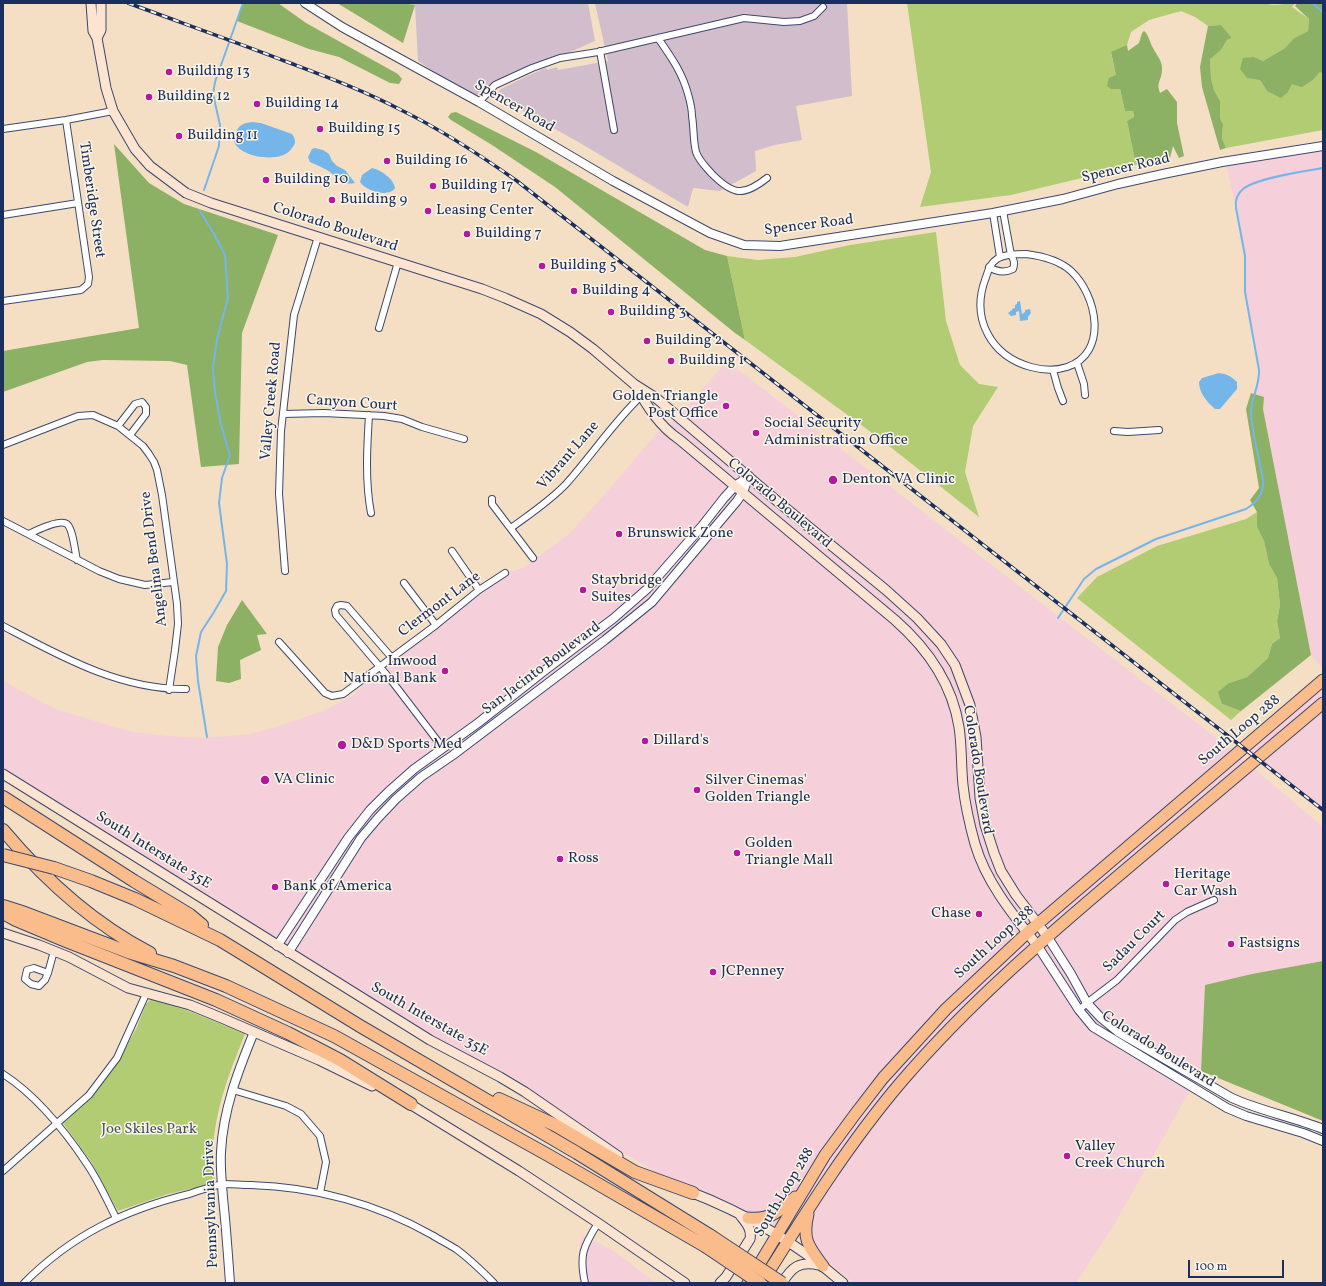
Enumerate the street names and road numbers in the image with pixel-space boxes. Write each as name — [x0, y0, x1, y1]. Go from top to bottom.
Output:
street label: Spencer Road — [471, 77, 557, 137]
street label: Timberidge Street — [74, 141, 108, 259]
street label: Spencer Road — [1080, 150, 1172, 188]
street label: Colorado Boulevard — [270, 199, 400, 257]
street label: Spencer Road — [763, 212, 855, 240]
street label: Valley Creek Road — [258, 341, 286, 461]
street label: Canyon Court — [306, 392, 398, 416]
street label: Vibrant Lane — [534, 418, 604, 494]
street label: Colorado Boulevard — [723, 455, 835, 553]
street label: Angelina Bend Drive — [138, 490, 172, 628]
street label: Clermont Lane — [395, 568, 485, 642]
street label: San Jacinto Boulevard — [479, 619, 605, 719]
street label: South Loop 288 — [1195, 692, 1285, 770]
street label: Colorado Boulevard — [958, 704, 996, 836]
street label: South Interstate 35E — [92, 808, 214, 894]
street label: South Loop 288 — [951, 902, 1039, 984]
street label: Sadau Court — [1100, 907, 1170, 977]
street label: South Interstate 35E — [367, 979, 491, 1061]
street label: Colorado Boulevard — [1098, 1008, 1218, 1092]
street label: Pennsylvania Drive — [201, 1140, 223, 1268]
street label: South Loop 288 — [751, 1145, 819, 1241]

